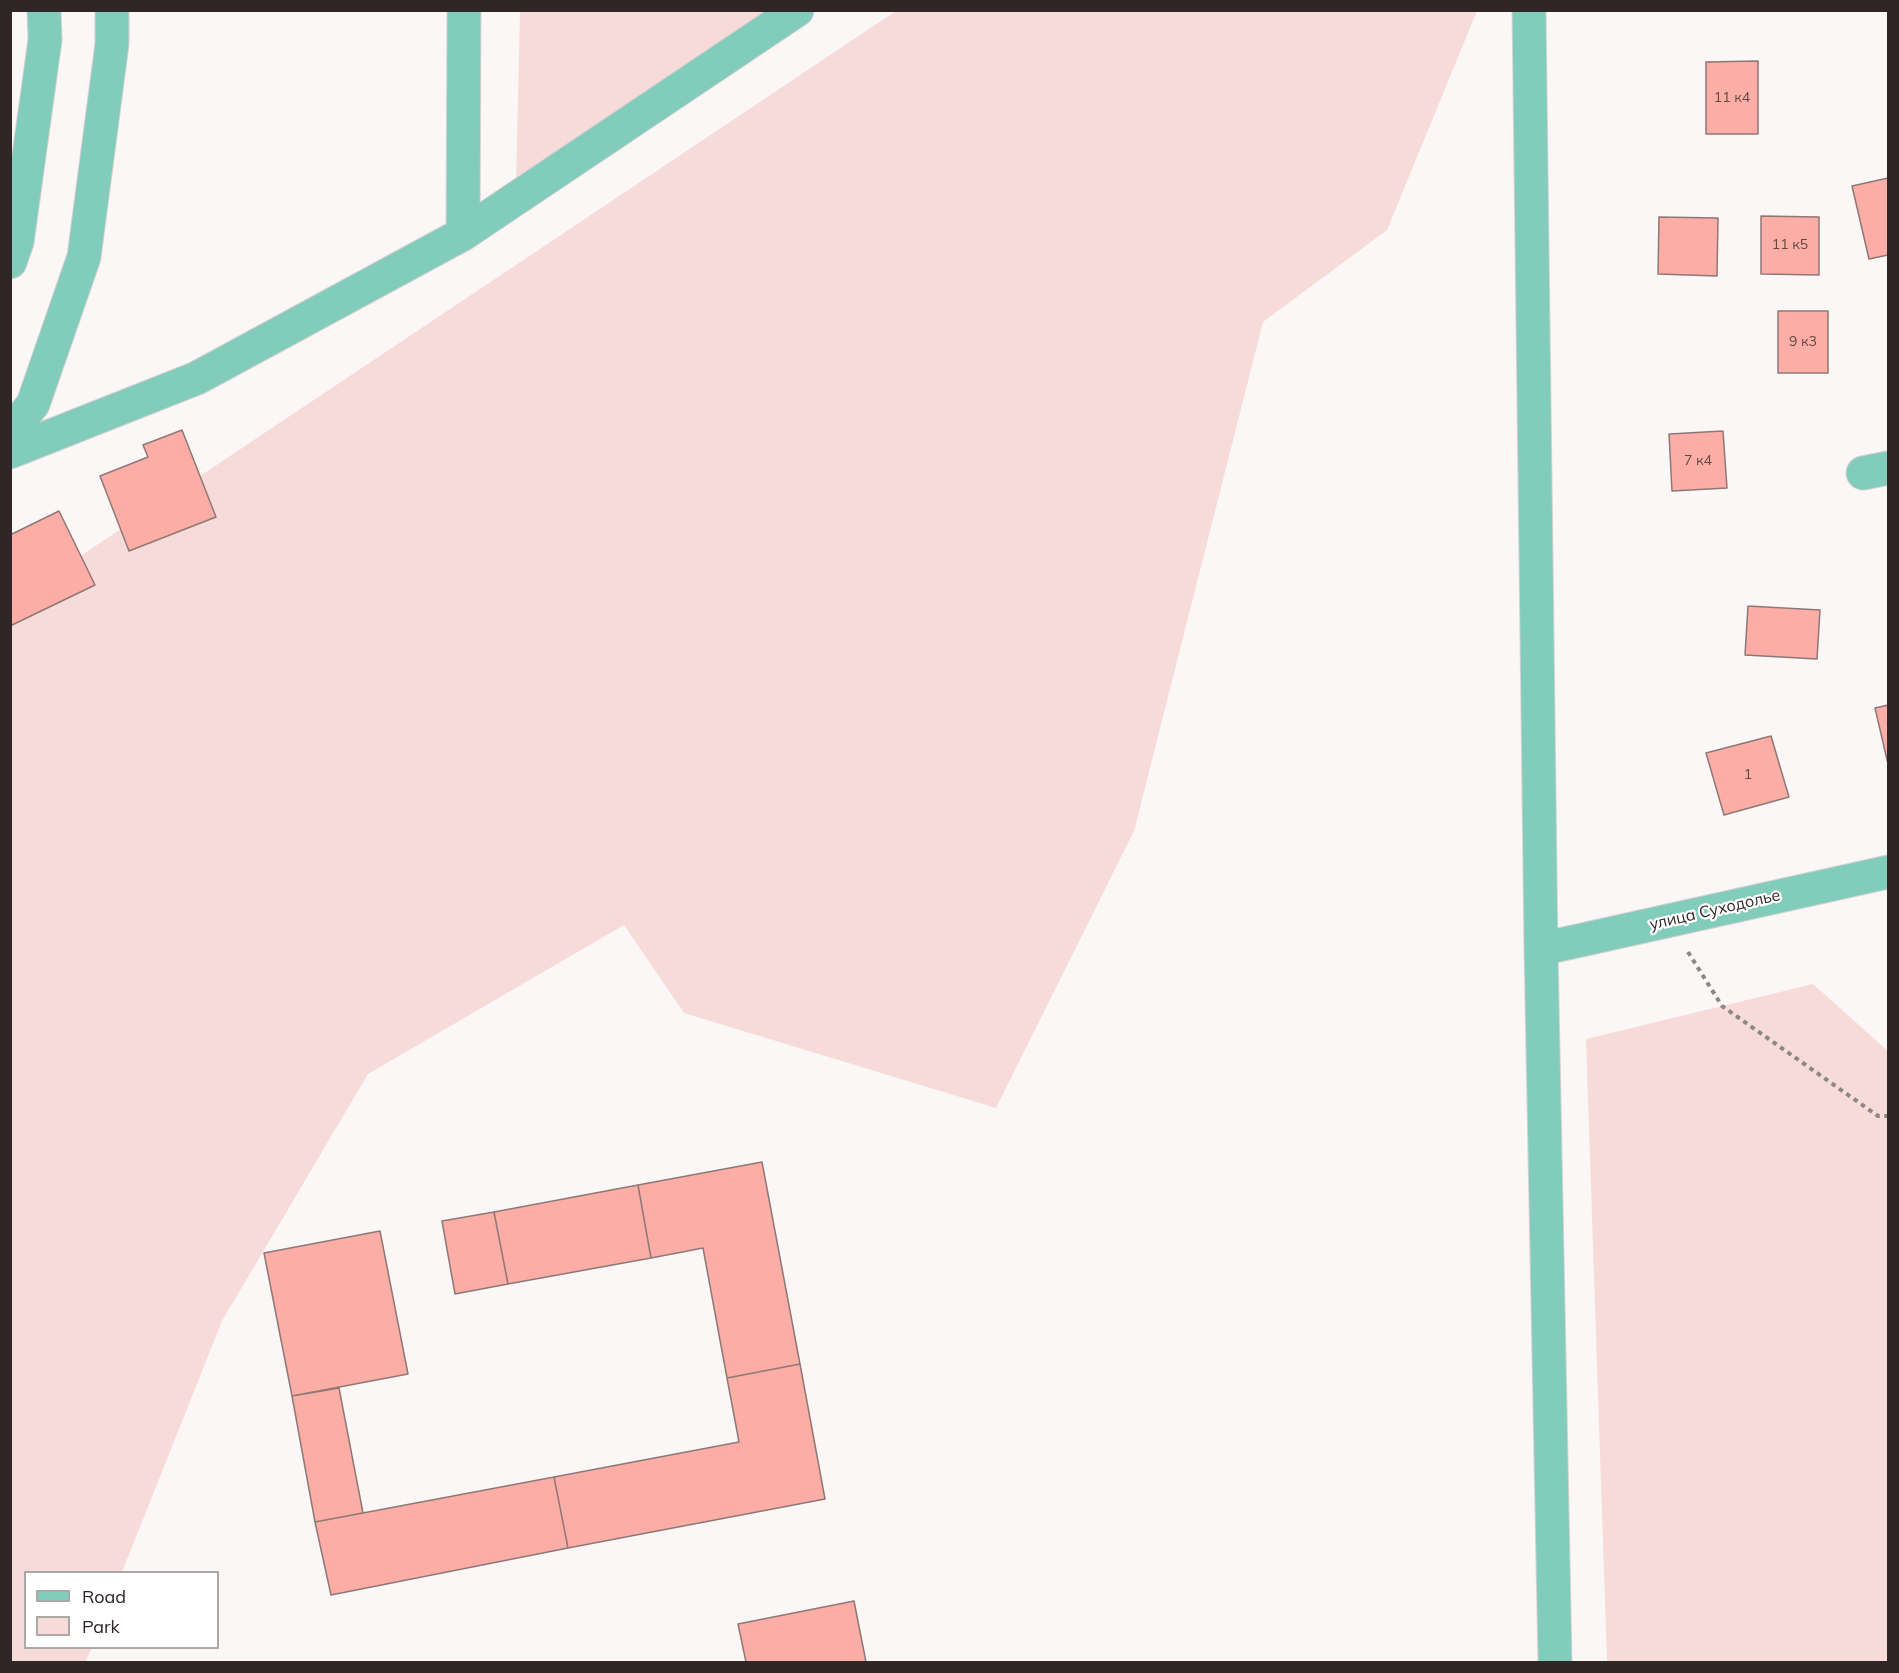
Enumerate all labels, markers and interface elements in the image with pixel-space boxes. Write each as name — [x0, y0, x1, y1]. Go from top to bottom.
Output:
house number: 11 к4 — [1714, 90, 1750, 106]
house number: 11 к5 — [1772, 237, 1808, 253]
house number: 9 к3 — [1789, 334, 1817, 350]
house number: 7 к4 — [1684, 453, 1712, 469]
house number: 1 — [1744, 767, 1752, 783]
street label: улица Суходолье — [1648, 886, 1782, 934]
legend — [24, 1571, 219, 1649]
text: Road — [82, 1585, 126, 1608]
text: Park — [82, 1615, 120, 1638]

